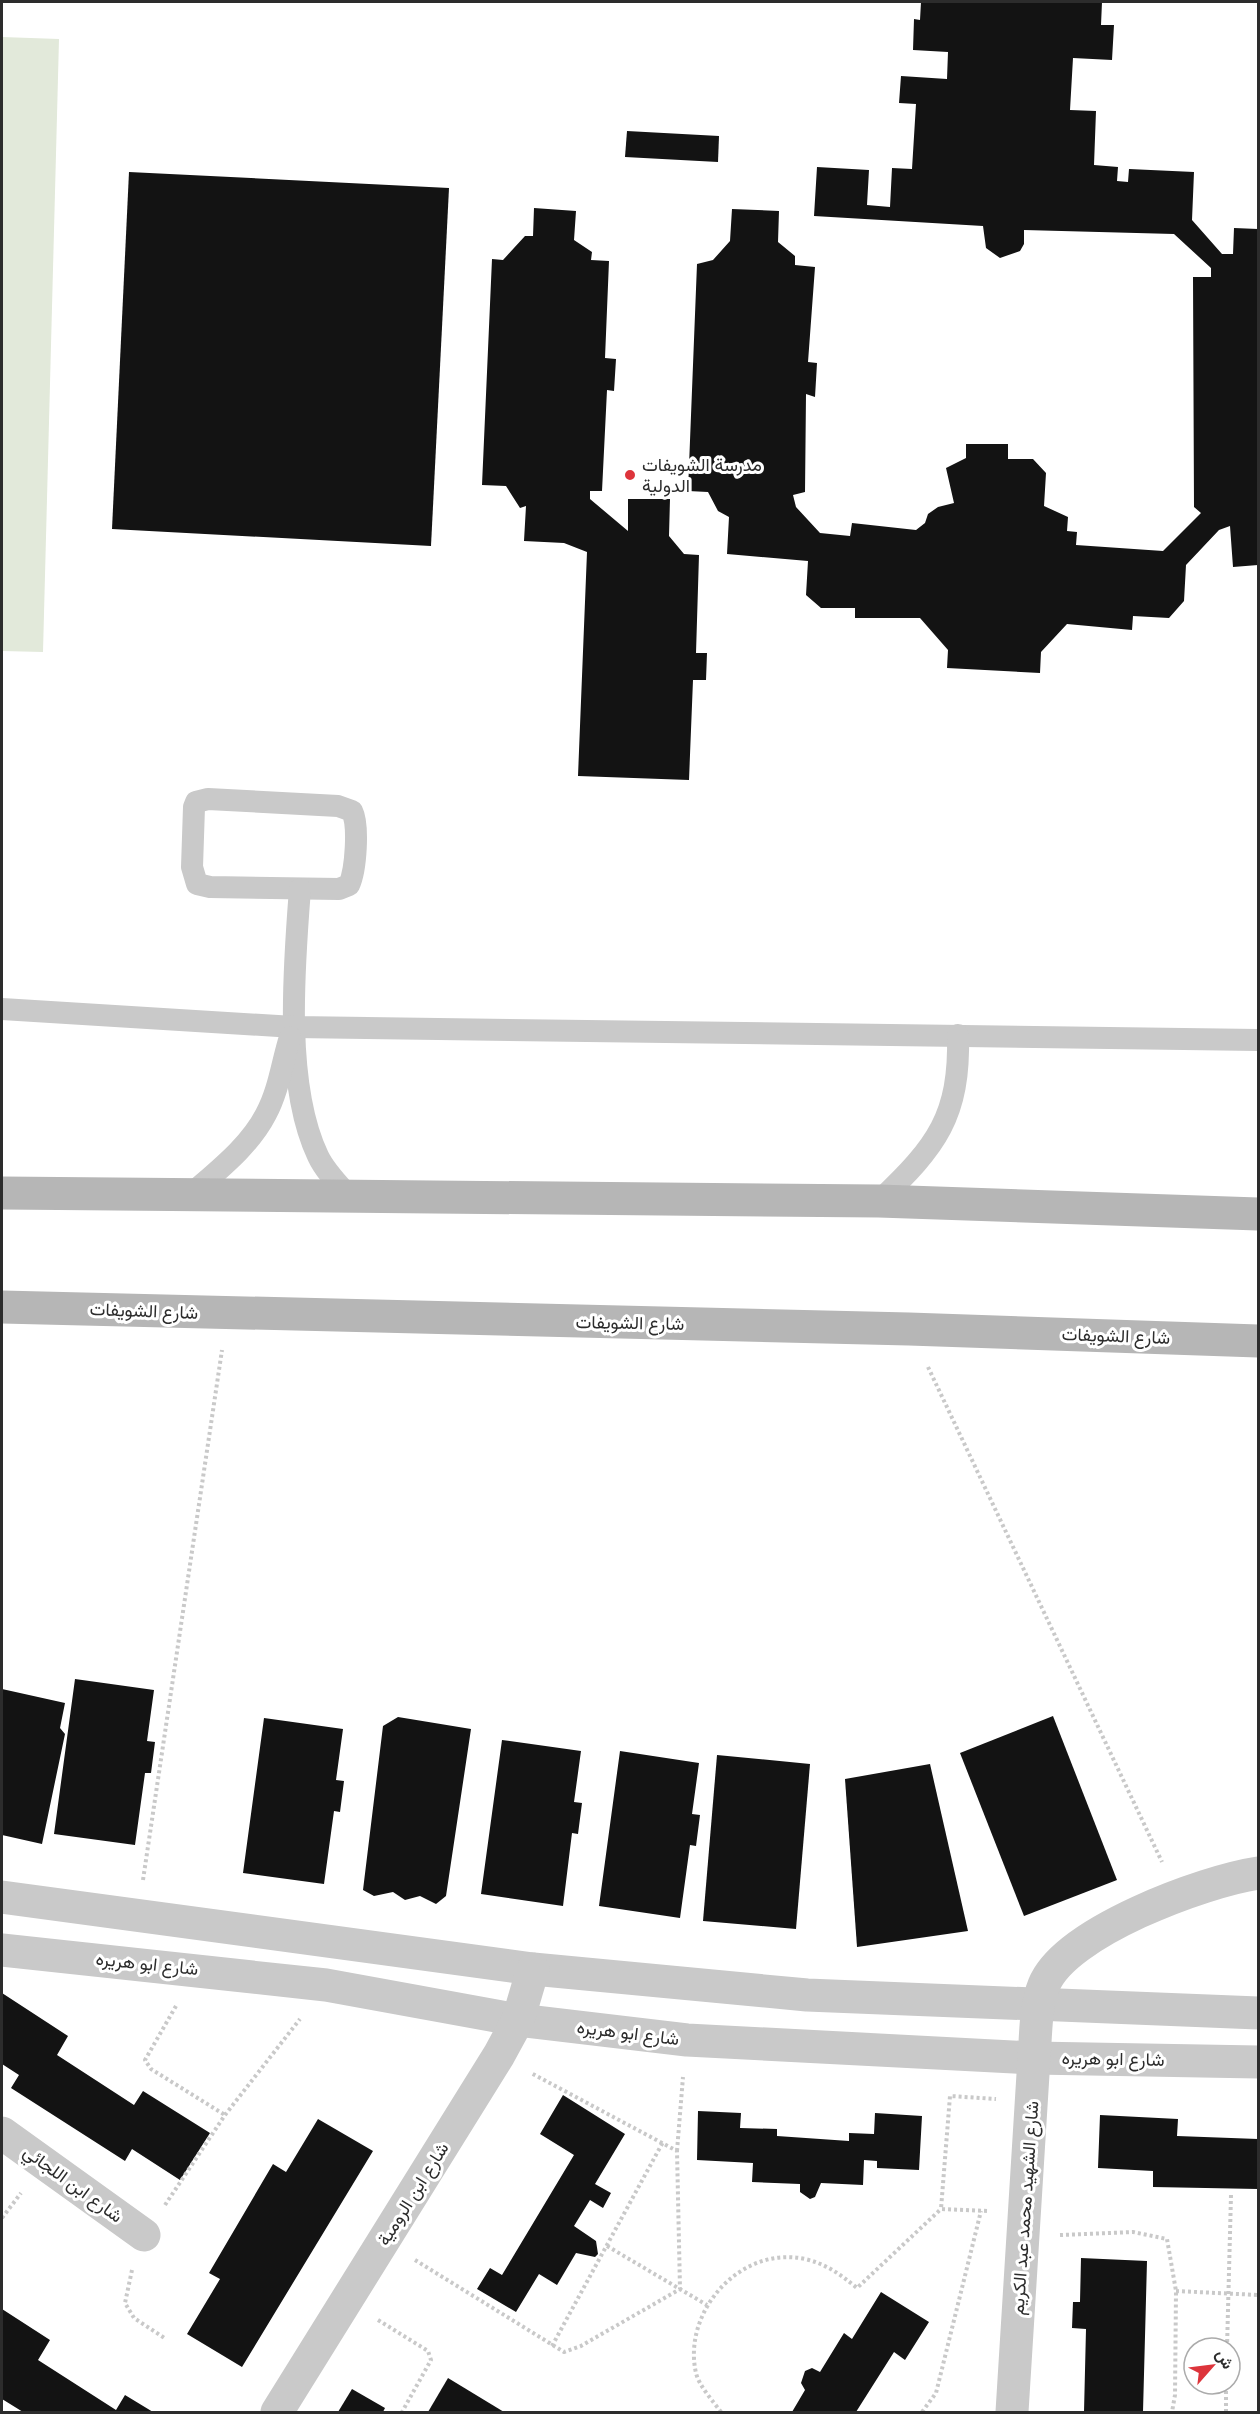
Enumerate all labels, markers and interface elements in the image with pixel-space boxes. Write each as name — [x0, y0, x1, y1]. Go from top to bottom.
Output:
place label: مدرسة الشويفات الدولية — [642, 452, 762, 498]
marker: مدرسة الشويفات الدولية — [623, 468, 637, 482]
street label: شارع الشويفات — [89, 1296, 199, 1325]
street label: شارع الشويفات — [576, 1309, 685, 1336]
street label: شارع الشويفات — [1061, 1321, 1171, 1350]
street label: شارع ابو هريره — [95, 1946, 200, 1981]
street label: شارع ابو هريره — [575, 2014, 681, 2051]
street label: شارع ابو هريره — [1061, 2045, 1165, 2072]
street label: شارع الشهيد محمد عبد الكريم — [1005, 2100, 1044, 2316]
street label: شارع ابن الرومية — [371, 2137, 454, 2250]
street label: شارع ابن اللجائي — [17, 2139, 128, 2231]
north arrow — [1182, 2336, 1242, 2396]
text: ش — [1210, 2345, 1239, 2373]

